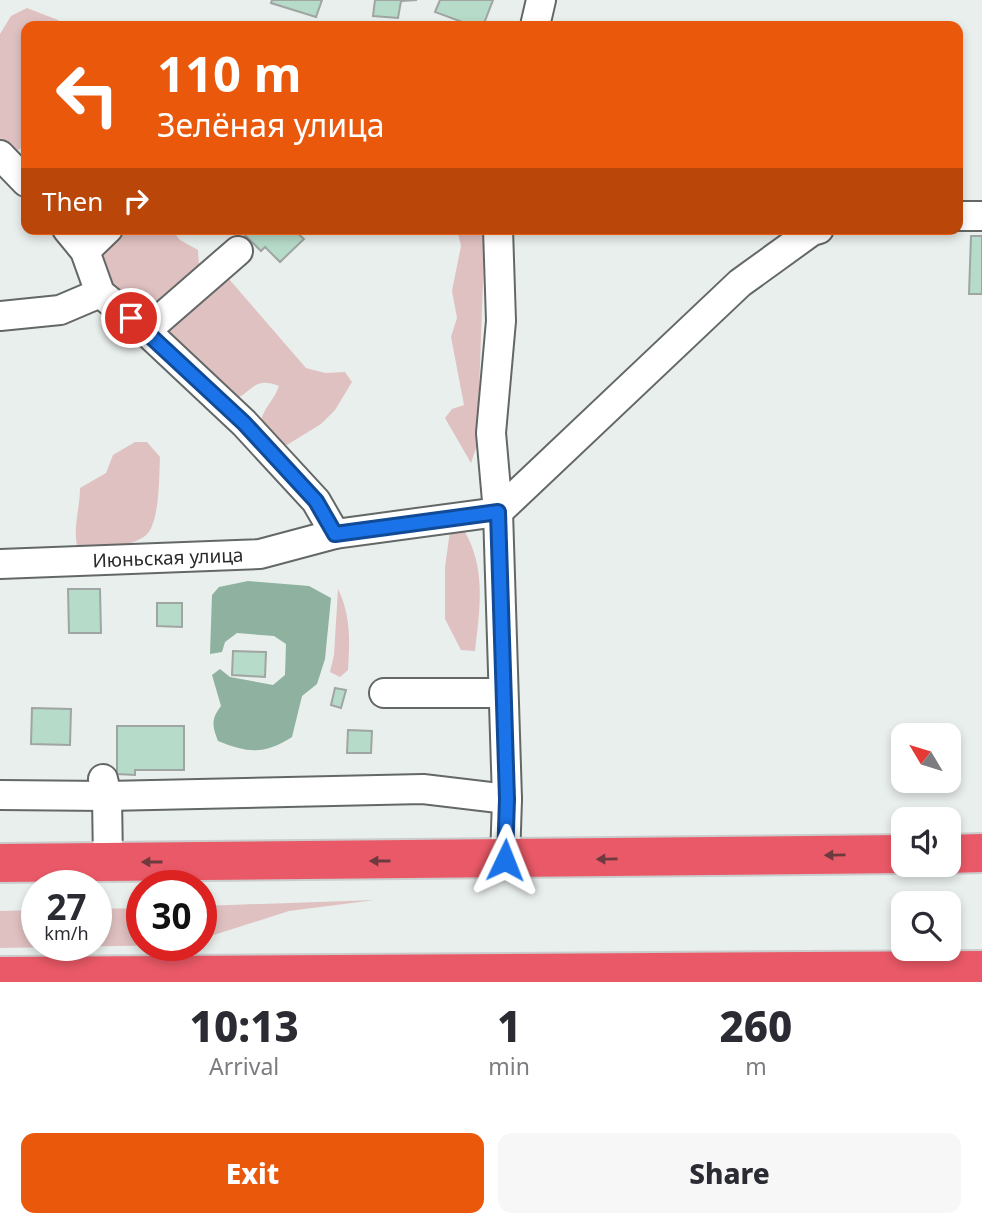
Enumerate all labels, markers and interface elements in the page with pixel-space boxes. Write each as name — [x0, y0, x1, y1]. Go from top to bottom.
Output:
text: 110 m — [157, 40, 302, 106]
icon: left — [42, 49, 133, 140]
text: Зелёная улица — [157, 103, 384, 146]
icon: right — [117, 182, 155, 220]
text: Then — [42, 183, 103, 219]
pin — [101, 288, 161, 348]
icon: arrive — [112, 299, 150, 337]
street label: Июньская улица — [92, 542, 244, 573]
north arrow — [891, 723, 961, 793]
map controls — [891, 723, 961, 961]
button: sound — [891, 807, 961, 877]
position arrow — [468, 823, 542, 897]
one-way arrow — [824, 849, 846, 861]
one-way arrow — [596, 853, 618, 864]
one-way arrow — [369, 855, 391, 867]
one-way arrow — [141, 856, 163, 868]
speed limit sign: 30 — [126, 870, 217, 961]
text: 27 — [46, 883, 87, 930]
button: search — [891, 891, 961, 961]
text: km/h — [44, 921, 89, 945]
text: 10:13 — [190, 997, 299, 1054]
text: 1 — [497, 997, 521, 1054]
text: 260 — [720, 997, 792, 1054]
text: Arrival — [209, 1050, 279, 1082]
text: min — [488, 1050, 530, 1082]
text: m — [745, 1050, 767, 1082]
button: Exit — [21, 1133, 484, 1213]
button: Share — [498, 1133, 961, 1213]

